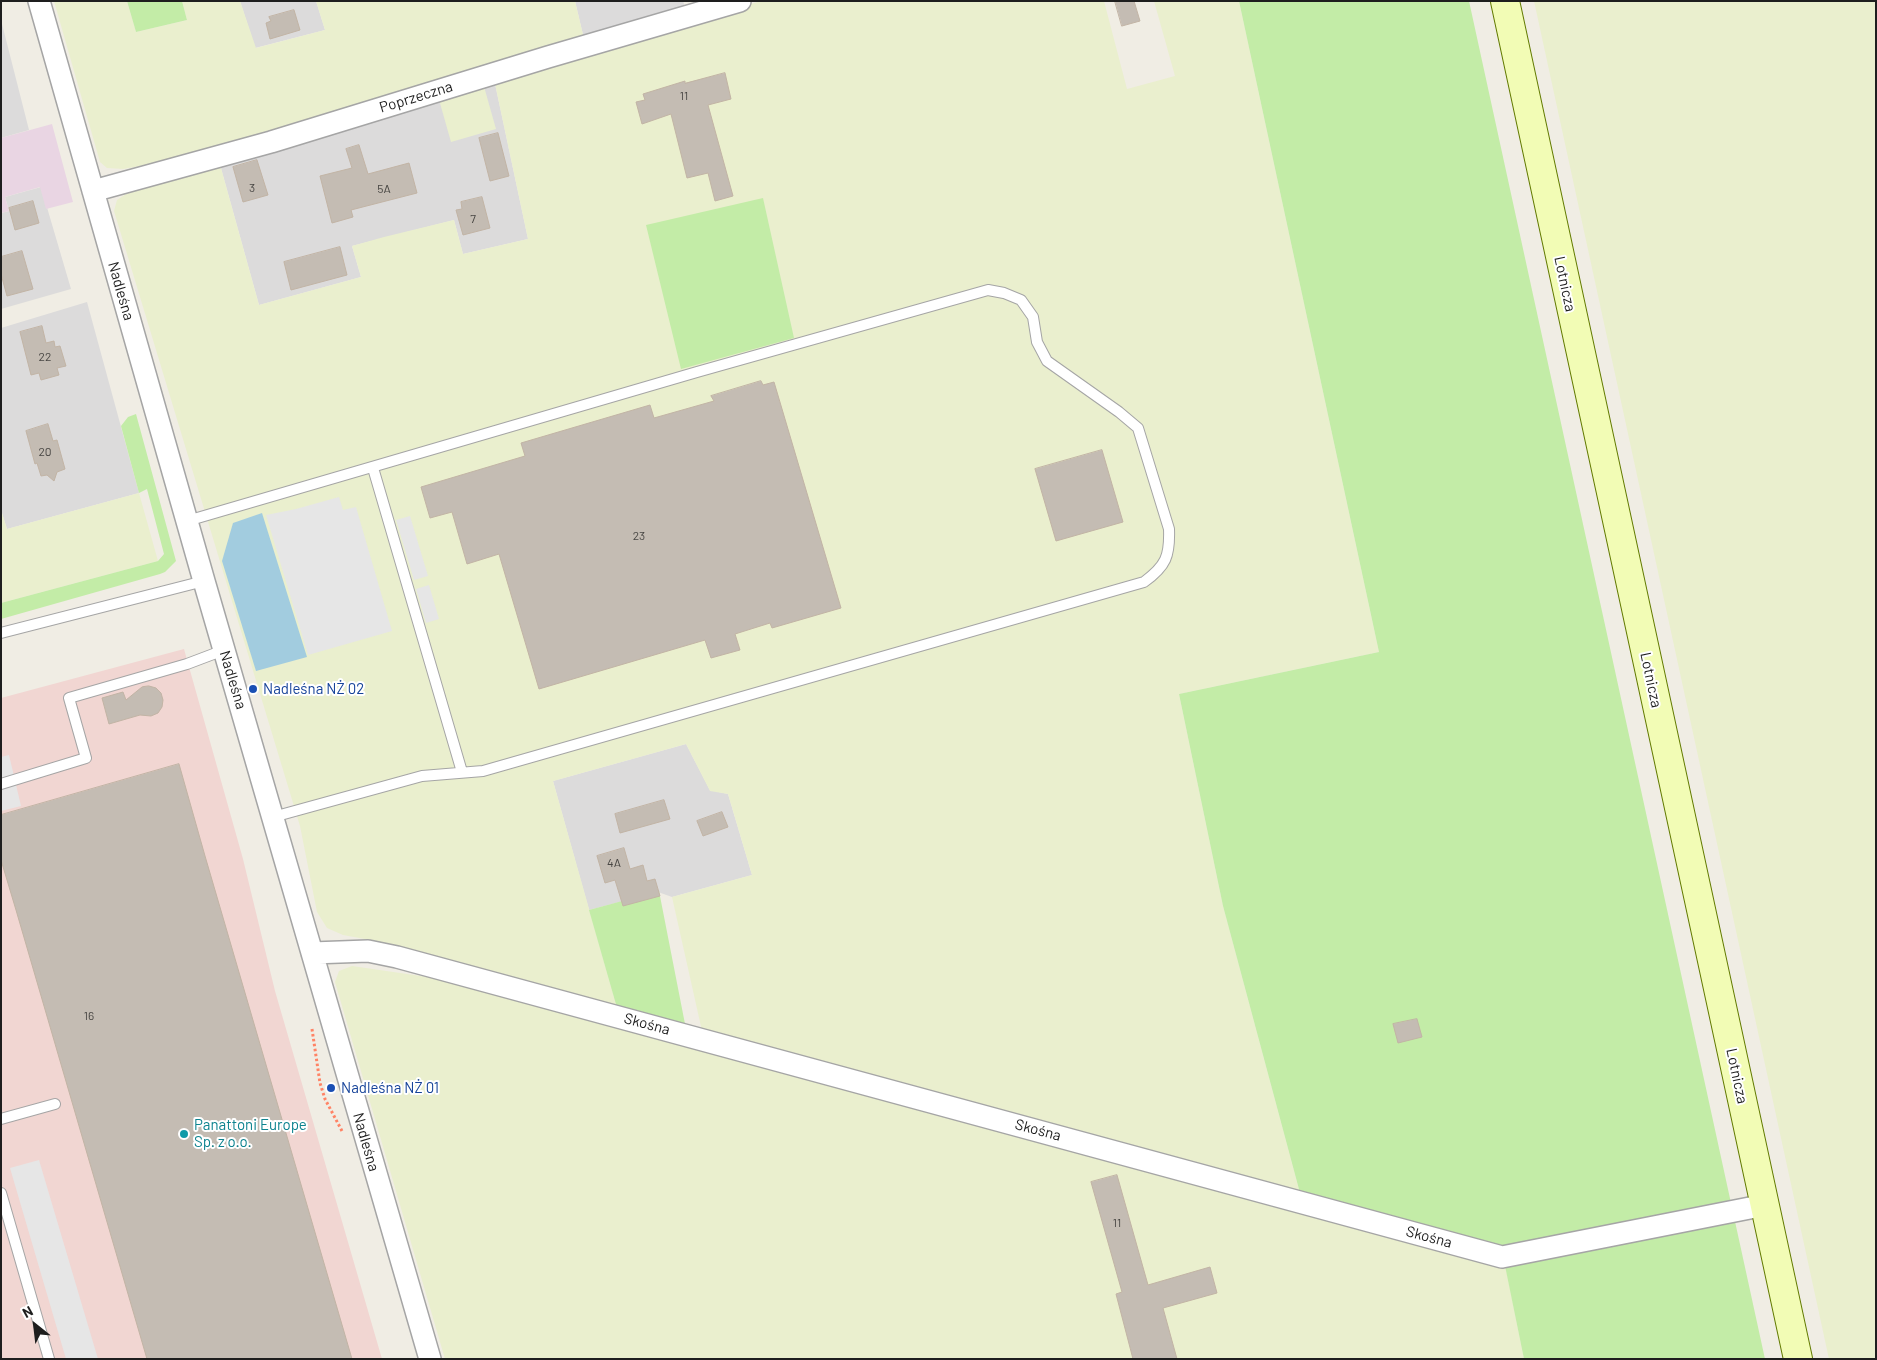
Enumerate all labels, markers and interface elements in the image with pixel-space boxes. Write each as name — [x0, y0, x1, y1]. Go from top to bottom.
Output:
street label: Poprzeczna — [377, 77, 455, 117]
house number: 11 — [680, 89, 688, 103]
house number: 3 — [249, 181, 255, 195]
house number: 5A — [377, 182, 391, 196]
house number: 7 — [470, 212, 476, 226]
street label: Lotnicza — [1550, 255, 1580, 313]
street label: Nadleśna — [104, 260, 138, 322]
house number: 22 — [39, 350, 51, 364]
house number: 20 — [38, 445, 52, 459]
house number: 23 — [633, 529, 645, 543]
street label: Nadleśna — [216, 649, 250, 711]
street label: Lotnicza — [1636, 651, 1666, 709]
place label: Nadleśna NŻ 02 — [263, 680, 364, 698]
marker: Nadleśna NŻ 02 — [247, 683, 259, 695]
house number: 4A — [607, 856, 621, 870]
house number: 16 — [84, 1009, 94, 1023]
street label: Skośna — [622, 1009, 672, 1039]
street label: Lotnicza — [1722, 1047, 1752, 1105]
place label: Nadleśna NŻ 01 — [341, 1079, 439, 1097]
marker: Nadleśna NŻ 01 — [325, 1082, 337, 1094]
street label: Nadleśna — [349, 1111, 383, 1173]
street label: Skośna — [1013, 1115, 1063, 1145]
place label: Panattoni Europe Sp. z o.o. — [194, 1116, 307, 1151]
marker: Panattoni Europe Sp. z o.o. — [178, 1128, 190, 1140]
house number: 11 — [1113, 1216, 1121, 1230]
street label: Skośna — [1404, 1222, 1454, 1252]
north arrow — [10, 1300, 60, 1350]
text: N — [19, 1302, 36, 1321]

